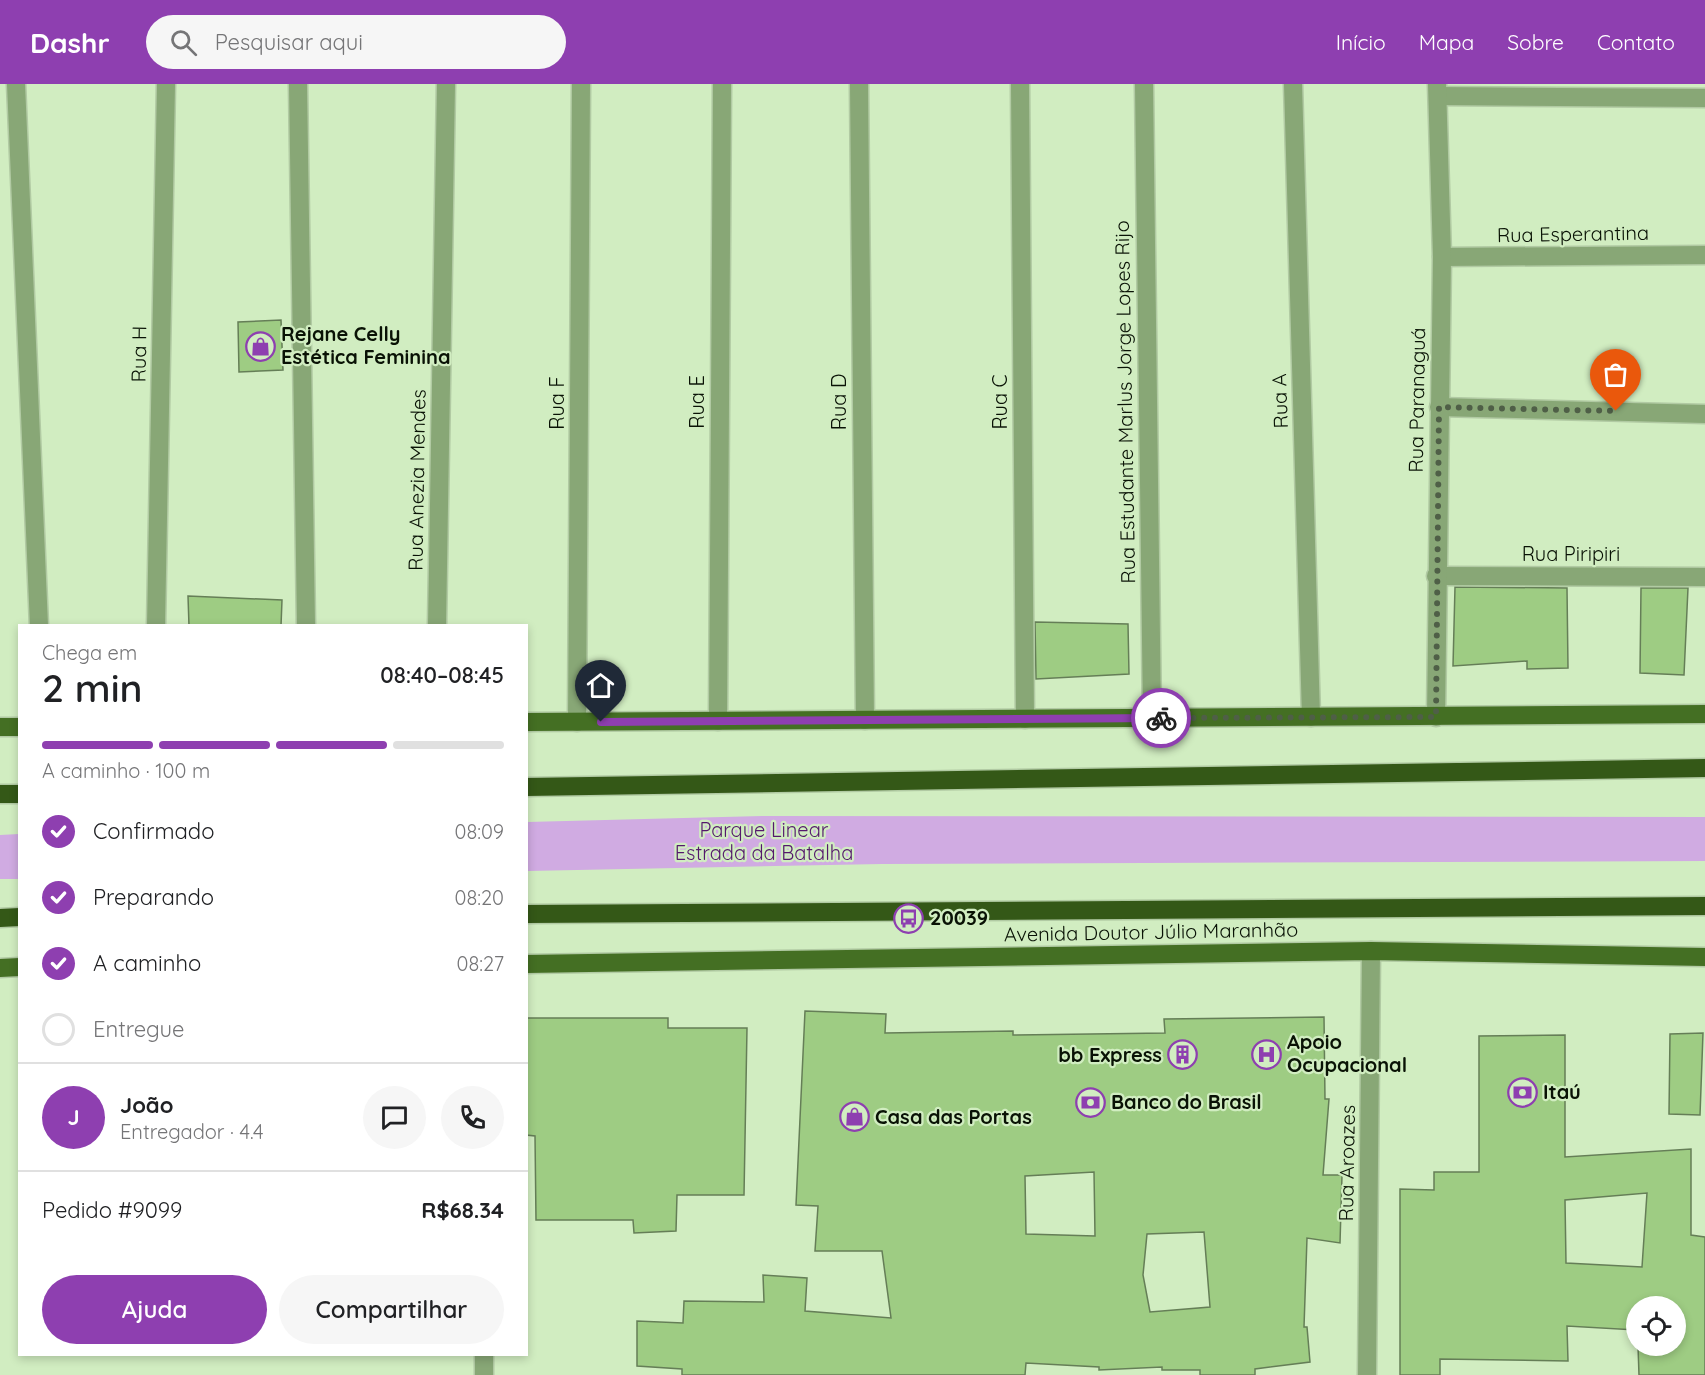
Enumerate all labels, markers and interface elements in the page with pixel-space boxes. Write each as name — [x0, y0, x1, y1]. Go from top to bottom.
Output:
search box — [146, 15, 566, 69]
text: Dashr — [30, 25, 110, 60]
icon: search — [167, 26, 200, 59]
text: Pesquisar aqui — [215, 28, 363, 56]
text: Início — [1336, 29, 1386, 55]
text: Mapa — [1419, 29, 1474, 55]
text: Sobre — [1507, 29, 1564, 55]
text: Contato — [1597, 29, 1675, 55]
street label: Rua Estudante Marlus Jorge Lopes Rijo — [1109, 220, 1140, 584]
street label: Rua Esperantina — [1497, 220, 1649, 247]
place label: Rejane Celly Estética Feminina — [281, 321, 450, 369]
street label: Rua H — [126, 325, 151, 382]
street label: Rua Paranaguá — [1403, 327, 1430, 473]
shop icon: Rejane Celly Estética Feminina — [244, 330, 276, 362]
pin — [1590, 349, 1641, 411]
icon: bag — [1599, 358, 1632, 391]
street label: Rua A — [1266, 373, 1293, 429]
street label: Rua D — [826, 374, 851, 430]
street label: Rua C — [987, 374, 1012, 430]
street label: Rua E — [684, 375, 709, 429]
street label: Rua F — [544, 376, 569, 430]
street label: Rua Anezia Mendes — [402, 389, 431, 571]
street label: Rua Piripiri — [1522, 541, 1620, 566]
text: Chega em — [42, 640, 137, 665]
pin — [575, 660, 626, 722]
text: 08:40–08:45 — [380, 661, 504, 689]
text: 2 min — [42, 663, 143, 712]
icon: home — [584, 669, 617, 702]
courier — [1131, 688, 1191, 748]
icon: bike — [1145, 702, 1178, 735]
text: A caminho · 100 m — [42, 758, 210, 783]
icon: check — [42, 815, 75, 848]
text: Confirmado — [93, 817, 214, 845]
park label: Parque Linear Estrada da Batalha — [675, 817, 853, 865]
text: 08:09 — [455, 819, 504, 844]
icon: check — [42, 881, 75, 914]
text: Preparando — [93, 883, 214, 911]
text: 08:20 — [455, 885, 504, 910]
bus stop icon: 20039 — [893, 902, 925, 934]
place label: 20039 — [930, 905, 988, 930]
street label: Avenida Doutor Júlio Maranhão — [1004, 916, 1298, 947]
icon: check — [42, 947, 75, 980]
text: A caminho — [93, 949, 201, 977]
text: 08:27 — [457, 951, 504, 976]
text: Entregue — [93, 1015, 184, 1043]
place label: Apoio Ocupacional — [1287, 1029, 1407, 1077]
hospital icon: Apoio Ocupacional — [1250, 1038, 1282, 1070]
building icon: bb Express — [1167, 1039, 1199, 1071]
place label: bb Express — [1058, 1042, 1162, 1067]
bank icon: Itaú — [1506, 1076, 1538, 1108]
place label: Itaú — [1543, 1079, 1581, 1104]
button: chat — [363, 1086, 426, 1149]
button: phone — [441, 1086, 504, 1149]
bank icon: Banco do Brasil — [1074, 1086, 1106, 1118]
place label: Banco do Brasil — [1111, 1089, 1262, 1114]
text: João — [120, 1091, 173, 1119]
shop icon: Casa das Portas — [838, 1101, 870, 1133]
text: J — [67, 1103, 80, 1131]
place label: Casa das Portas — [875, 1104, 1032, 1129]
street label: Rua Aroazes — [1333, 1104, 1360, 1222]
text: Entregador · 4.4 — [120, 1119, 263, 1144]
text: Pedido #9099 — [42, 1196, 182, 1224]
text: R$68.34 — [421, 1196, 504, 1224]
button: Ajuda — [42, 1275, 267, 1344]
button: Compartilhar — [279, 1275, 504, 1344]
map controls — [1626, 1296, 1686, 1356]
button: locate — [1626, 1296, 1686, 1356]

